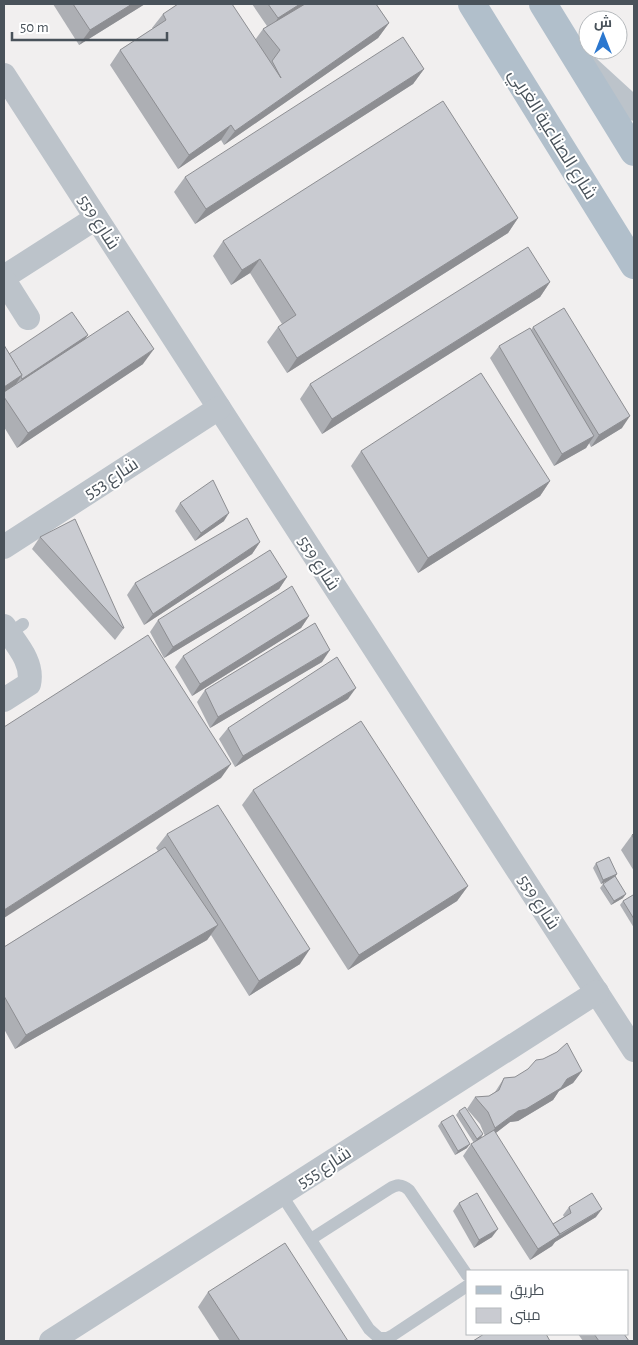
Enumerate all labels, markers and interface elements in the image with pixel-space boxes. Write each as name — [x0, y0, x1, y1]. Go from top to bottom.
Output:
scale bar — [12, 10, 168, 42]
north arrow — [578, 10, 628, 60]
text: ش — [594, 14, 612, 31]
text: 50 m — [20, 20, 49, 35]
street label: شارع الصناعية الغربي — [501, 66, 600, 205]
street label: شارع 559 — [72, 191, 123, 254]
street label: شارع 553 — [81, 454, 143, 504]
street label: شارع 559 — [292, 532, 343, 595]
street label: شارع 559 — [512, 871, 563, 934]
street label: شارع 555 — [294, 1143, 356, 1194]
legend — [466, 1270, 628, 1335]
text: طريق — [510, 1283, 544, 1300]
text: مبنى — [510, 1308, 541, 1325]

